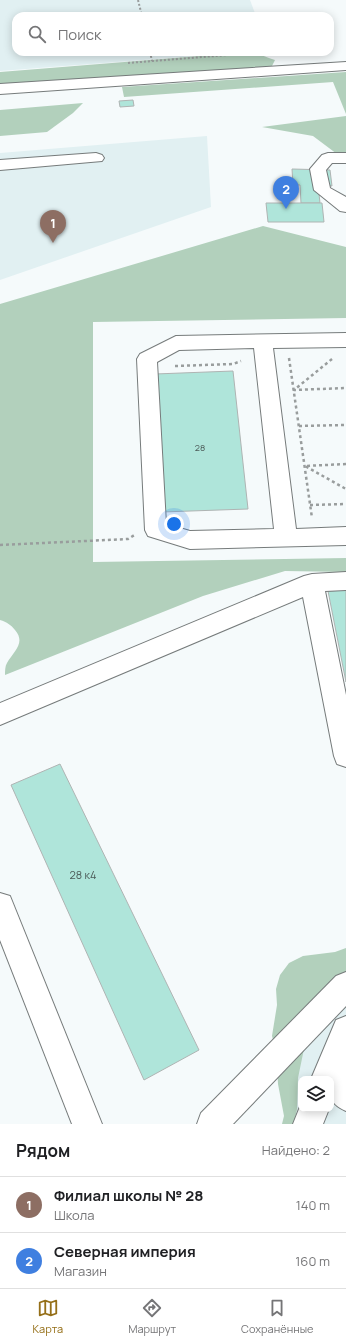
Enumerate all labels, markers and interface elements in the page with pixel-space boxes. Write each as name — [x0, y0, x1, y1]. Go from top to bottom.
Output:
search box — [12, 12, 334, 56]
icon: search — [26, 23, 48, 45]
text: Поиск — [58, 24, 102, 45]
pin: 2 — [273, 176, 299, 209]
pin: 1 — [40, 210, 66, 243]
house number: 28 — [195, 441, 205, 454]
your location — [164, 514, 184, 534]
house number: 28 к4 — [70, 867, 96, 882]
map controls — [298, 1076, 334, 1112]
button: layers — [298, 1076, 334, 1112]
text: Рядом — [16, 1139, 70, 1162]
text: Найдено: 2 — [262, 1141, 330, 1159]
text: Филиал школы № 28 — [54, 1185, 203, 1206]
text: 1 — [26, 1196, 32, 1214]
text: 140 m — [296, 1196, 330, 1214]
text: Школа — [54, 1206, 95, 1224]
text: Северная империя — [54, 1241, 196, 1262]
text: 2 — [25, 1252, 33, 1270]
text: 160 m — [295, 1252, 330, 1270]
text: Магазин — [54, 1262, 107, 1280]
tab: Карта — [33, 1297, 63, 1336]
tab: Маршрут — [128, 1297, 176, 1336]
tab: Сохранённые — [241, 1297, 313, 1336]

